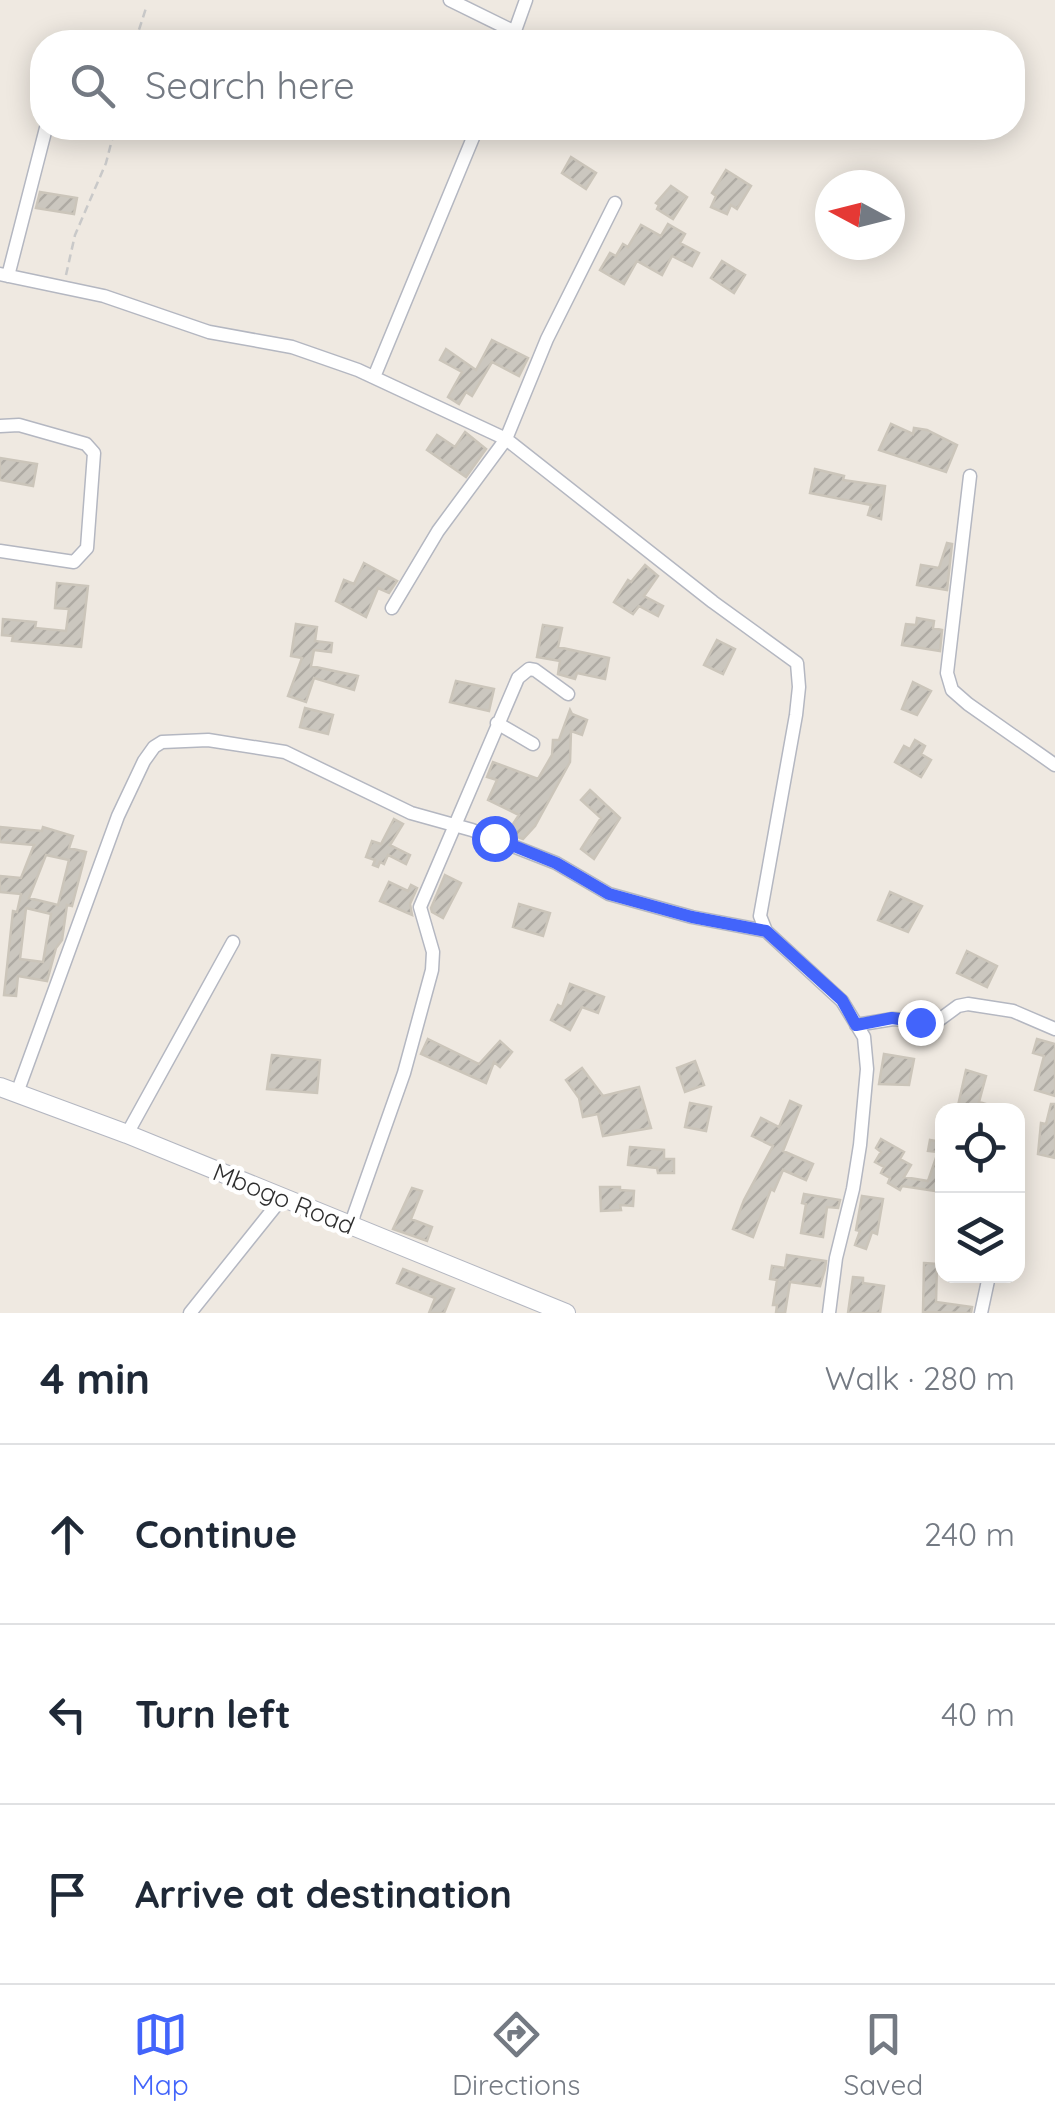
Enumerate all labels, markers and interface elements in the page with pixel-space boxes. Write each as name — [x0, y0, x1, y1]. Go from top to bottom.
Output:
search box — [30, 30, 1025, 140]
icon: search — [65, 58, 120, 113]
text: Search here — [145, 61, 355, 109]
north arrow — [815, 170, 905, 260]
route start — [472, 816, 518, 862]
route end — [898, 1000, 944, 1046]
map controls — [935, 1103, 1025, 1283]
button: locate — [935, 1103, 1025, 1193]
street label: Mbogo Road — [209, 1156, 359, 1240]
button: layers — [935, 1193, 1025, 1283]
text: 4 min — [40, 1352, 150, 1405]
text: Walk · 280 m — [825, 1358, 1015, 1398]
icon: ahead — [40, 1507, 95, 1562]
text: Continue — [135, 1510, 297, 1558]
text: 240 m — [924, 1514, 1015, 1554]
icon: left — [40, 1687, 95, 1742]
text: Turn left — [135, 1690, 291, 1738]
text: 40 m — [941, 1694, 1015, 1734]
icon: arrive — [40, 1867, 95, 1922]
text: Arrive at destination — [135, 1870, 512, 1918]
tab: Map — [132, 2007, 189, 2102]
tab: Directions — [452, 2007, 580, 2102]
tab: Saved — [844, 2007, 923, 2102]

